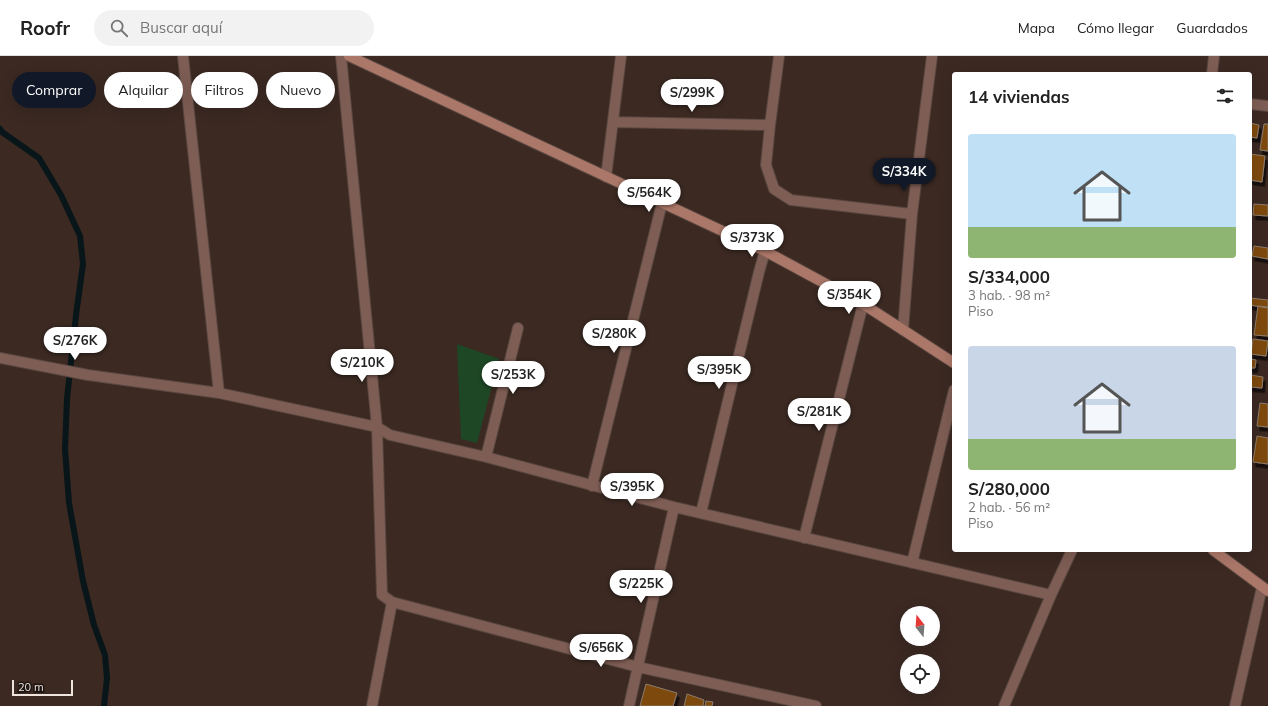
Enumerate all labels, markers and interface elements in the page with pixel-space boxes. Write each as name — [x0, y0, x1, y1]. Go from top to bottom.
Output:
search box — [94, 10, 374, 46]
text: Roofr — [20, 16, 70, 40]
icon: search — [108, 17, 130, 39]
text: Buscar aquí — [140, 18, 222, 37]
text: Mapa — [1018, 19, 1055, 37]
text: Cómo llegar — [1077, 19, 1154, 37]
text: Guardados — [1176, 19, 1248, 37]
chip: Comprar — [12, 72, 96, 108]
chip: Alquilar — [104, 72, 183, 108]
chip: Filtros — [191, 72, 258, 108]
chip: Nuevo — [266, 72, 335, 108]
pin: S/299K — [659, 79, 725, 113]
text: S/299K — [670, 84, 714, 100]
icon: filters — [1214, 85, 1236, 107]
text: 14 viviendas — [968, 86, 1070, 107]
pin: S/334K — [871, 158, 937, 192]
icon: home — [1066, 160, 1138, 232]
text: S/334K — [882, 163, 926, 179]
pin: S/564K — [616, 179, 682, 213]
text: S/564K — [627, 184, 671, 200]
pin: S/373K — [719, 224, 785, 258]
text: S/373K — [730, 229, 774, 245]
text: S/334,000 — [968, 266, 1050, 287]
pin: S/354K — [816, 281, 882, 315]
text: S/354K — [827, 286, 871, 302]
text: 3 hab. · 98 m² — [968, 287, 1050, 303]
text: Piso — [968, 303, 993, 319]
pin: S/280K — [581, 320, 647, 354]
text: S/280K — [592, 325, 636, 341]
pin: S/276K — [42, 327, 108, 361]
text: S/276K — [53, 332, 97, 348]
pin: S/210K — [329, 349, 395, 383]
text: S/210K — [340, 354, 384, 370]
pin: S/395K — [686, 356, 752, 390]
pin: S/253K — [480, 361, 546, 395]
text: S/395K — [697, 361, 741, 377]
text: S/253K — [491, 366, 535, 382]
icon: home — [1066, 372, 1138, 444]
pin: S/281K — [786, 398, 852, 432]
text: S/281K — [797, 403, 841, 419]
pin: S/395K — [599, 473, 665, 507]
text: S/395K — [610, 478, 654, 494]
text: S/280,000 — [968, 478, 1050, 499]
text: 2 hab. · 56 m² — [968, 499, 1050, 515]
text: Piso — [968, 515, 993, 531]
pin: S/225K — [608, 570, 674, 604]
text: S/225K — [619, 575, 663, 591]
north arrow — [900, 606, 940, 646]
map controls — [900, 606, 940, 694]
pin: S/656K — [568, 634, 634, 668]
text: S/656K — [579, 639, 623, 655]
button: locate — [900, 654, 940, 694]
scale bar — [12, 678, 73, 697]
text: 20 m — [18, 680, 44, 694]

